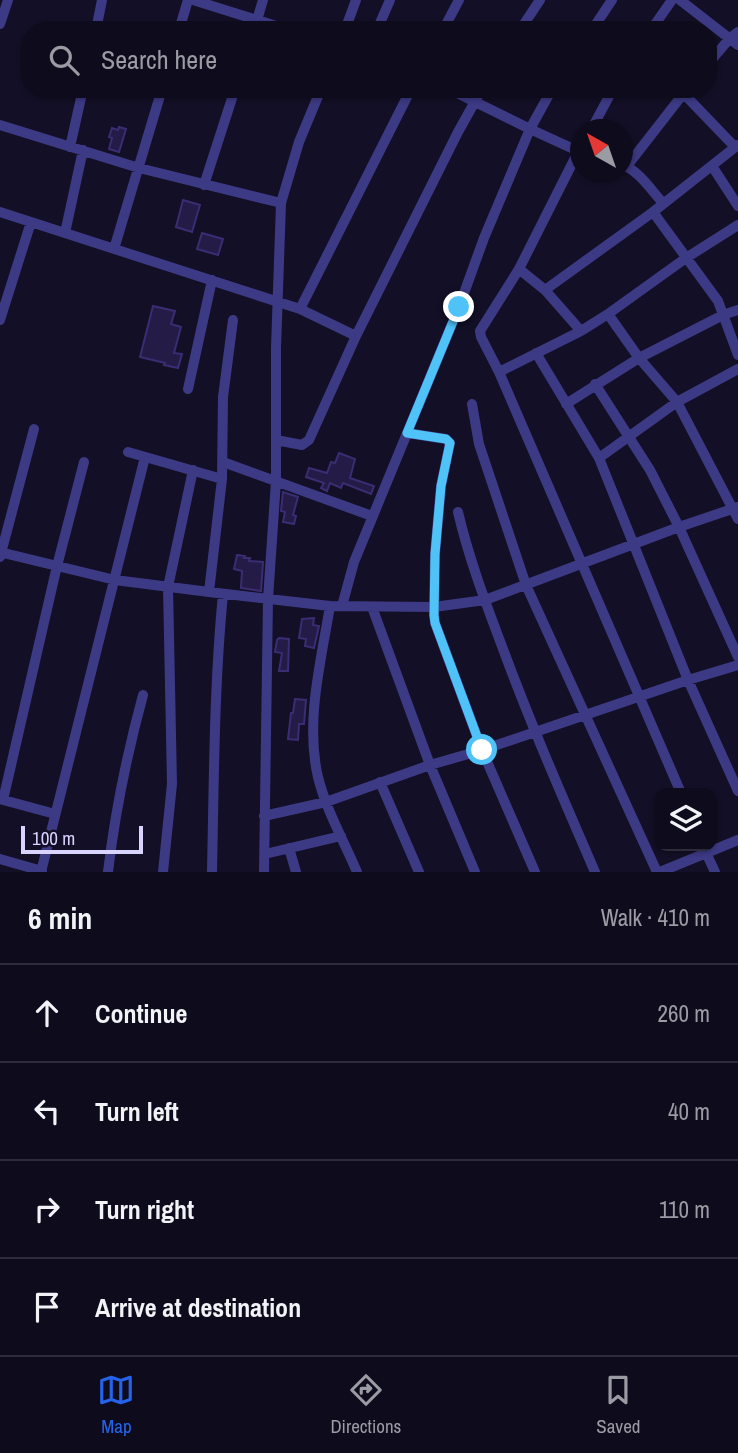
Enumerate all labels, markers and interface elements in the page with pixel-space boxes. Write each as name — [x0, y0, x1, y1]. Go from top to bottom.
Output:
search box — [21, 21, 717, 98]
icon: search — [45, 41, 83, 79]
text: Search here — [101, 42, 217, 77]
north arrow — [570, 119, 633, 182]
route end — [443, 291, 474, 322]
route start — [466, 734, 497, 765]
map controls — [654, 788, 717, 851]
button: layers — [654, 788, 717, 851]
scale bar — [21, 823, 144, 855]
text: 100 m — [32, 825, 75, 851]
text: 6 min — [28, 898, 92, 938]
text: Walk · 410 m — [601, 902, 710, 933]
icon: ahead — [28, 994, 66, 1032]
text: Continue — [95, 996, 187, 1031]
text: 260 m — [658, 998, 710, 1029]
icon: left — [28, 1092, 66, 1130]
text: Turn left — [95, 1094, 179, 1129]
text: 40 m — [668, 1096, 710, 1127]
icon: right — [28, 1190, 66, 1228]
text: Turn right — [95, 1192, 194, 1227]
text: 110 m — [659, 1194, 710, 1225]
icon: arrive — [28, 1288, 66, 1326]
text: Arrive at destination — [95, 1290, 301, 1325]
tab: Map — [97, 1371, 135, 1439]
tab: Directions — [330, 1371, 401, 1439]
tab: Saved — [596, 1371, 641, 1439]

